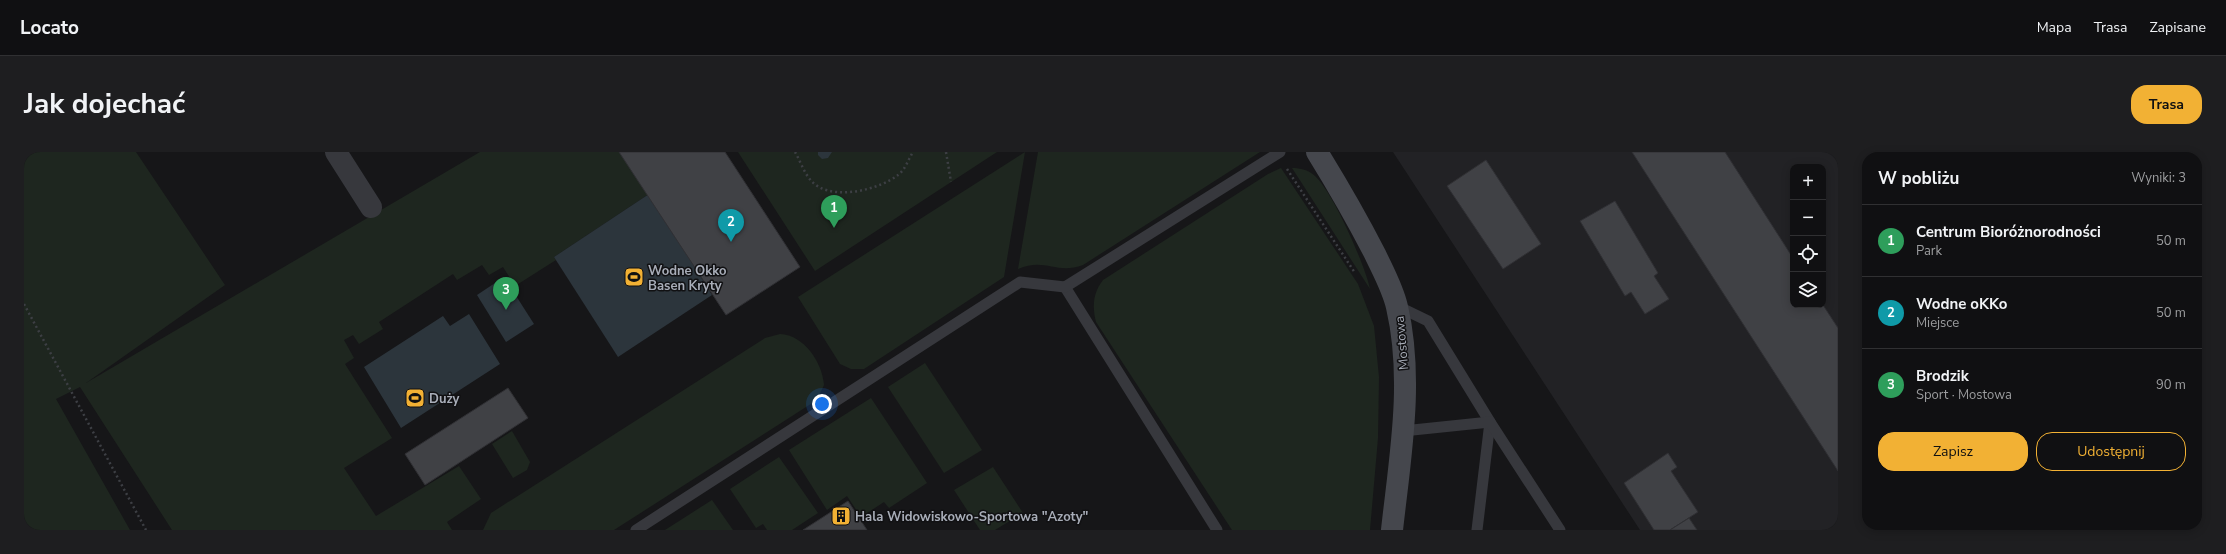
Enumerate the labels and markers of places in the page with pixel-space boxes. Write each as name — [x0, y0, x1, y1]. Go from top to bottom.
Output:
pin: 1 — [821, 195, 847, 228]
pin: 2 — [718, 209, 744, 242]
place label: Wodne Okko Basen Kryty — [648, 262, 727, 295]
sports icon: Wodne Okko Basen Kryty — [623, 266, 645, 288]
pin: 3 — [493, 277, 519, 310]
sports icon: Duży — [404, 387, 426, 409]
place label: Duży — [429, 390, 459, 408]
building icon: Hala Widowiskowo-Sportowa "Azoty" — [830, 505, 852, 527]
place label: Hala Widowiskowo-Sportowa "Azoty" — [855, 508, 1089, 526]

